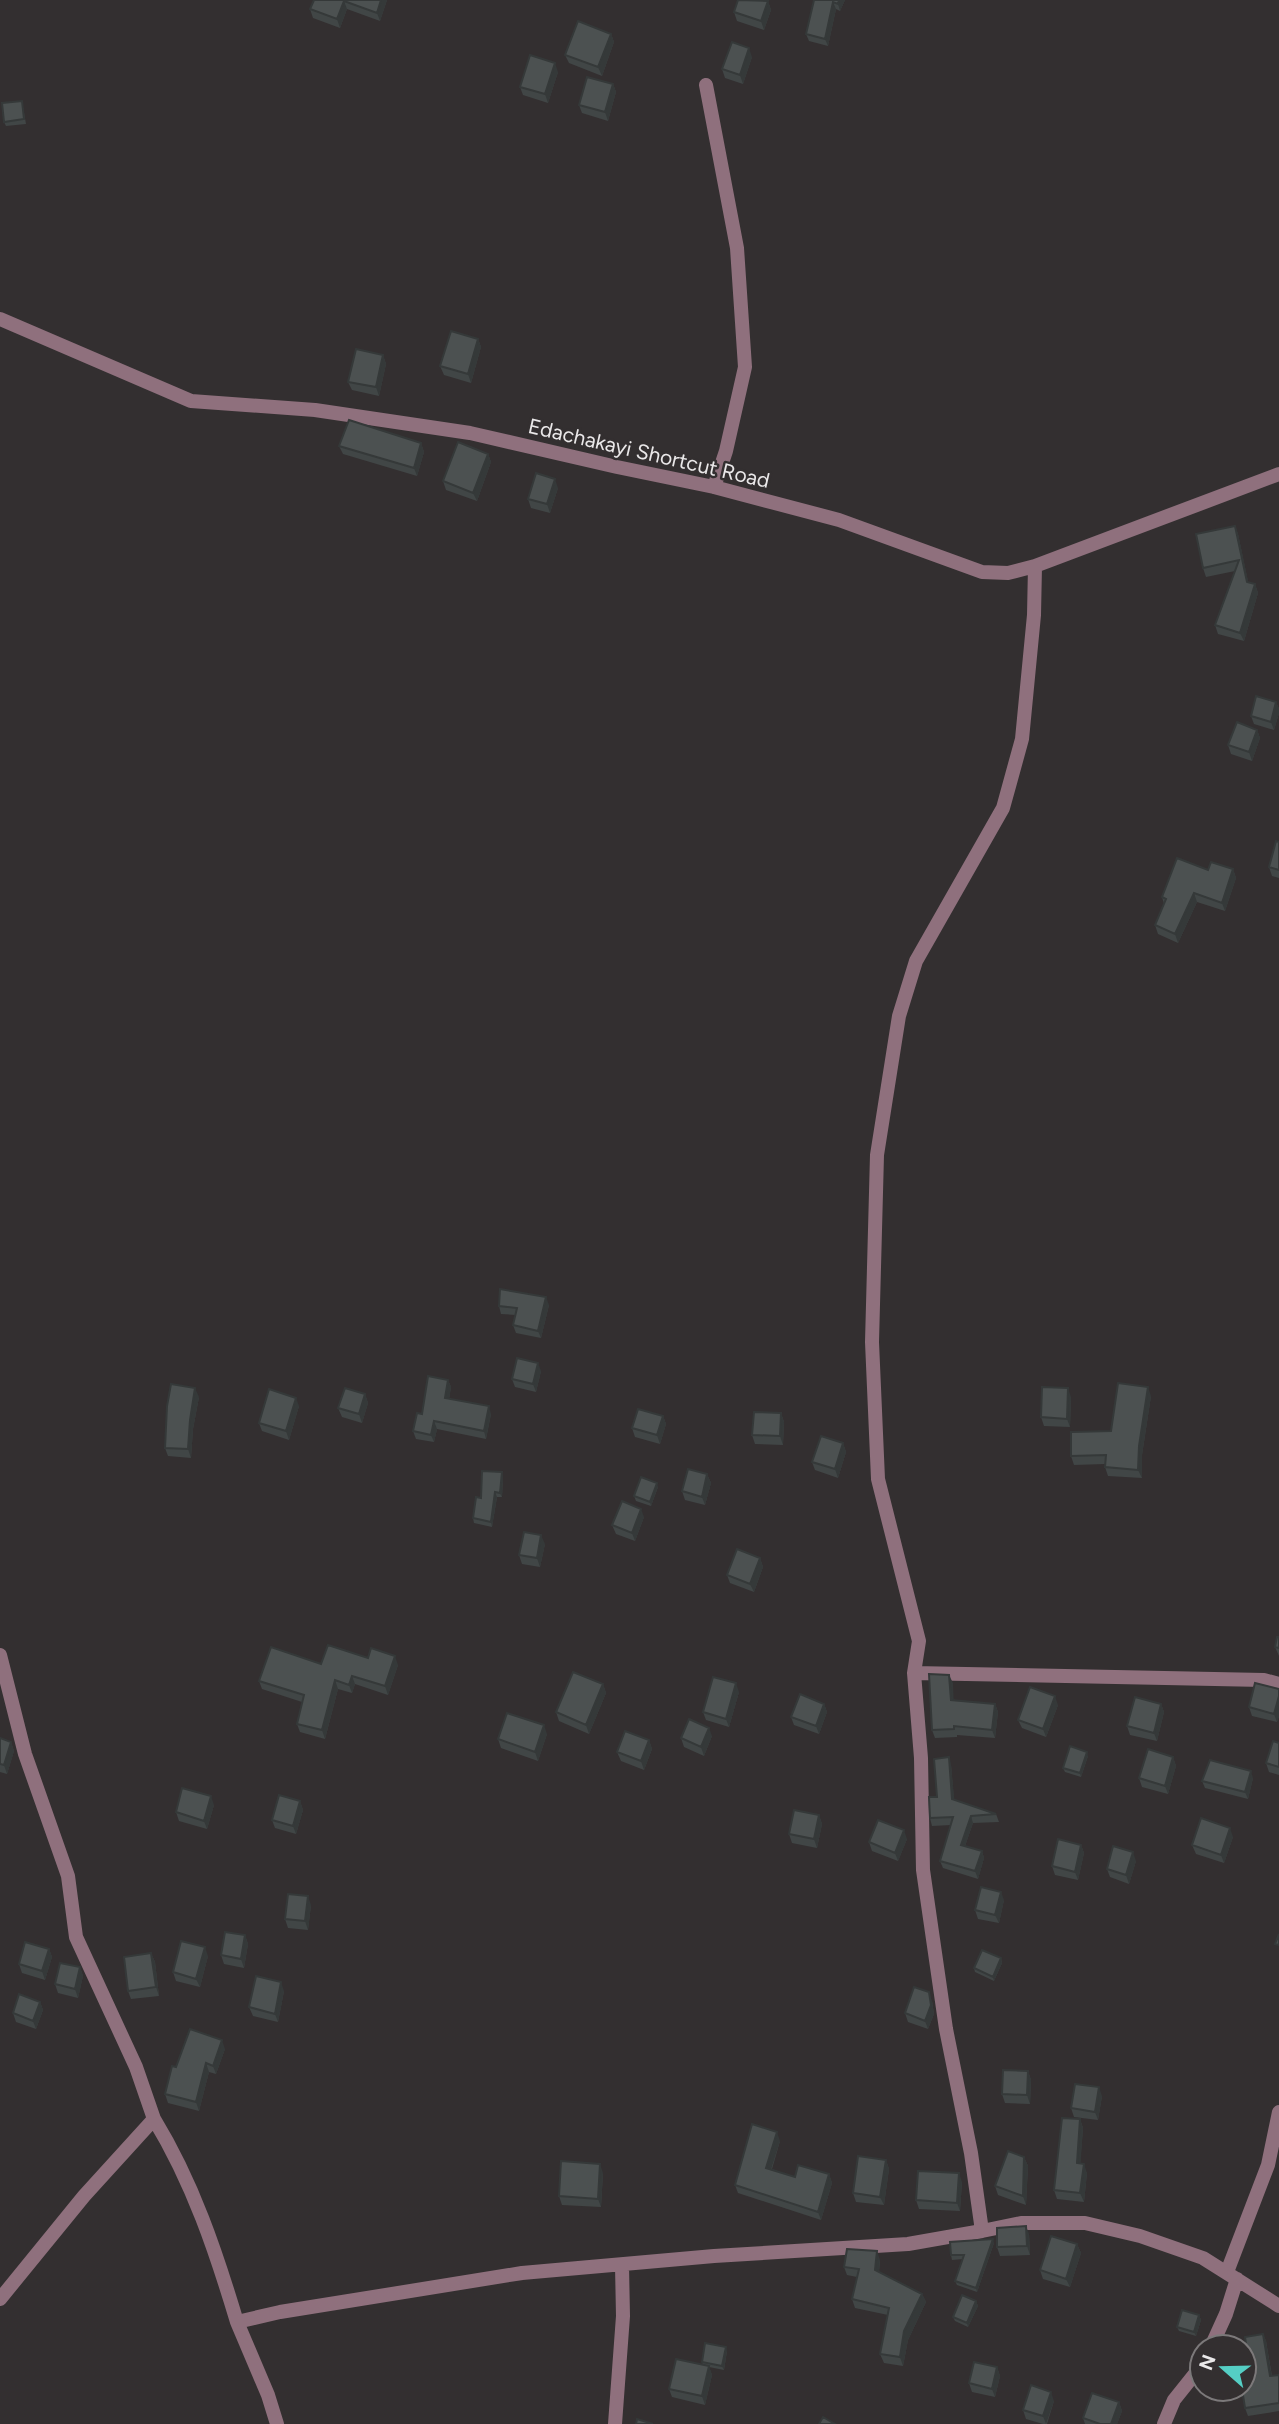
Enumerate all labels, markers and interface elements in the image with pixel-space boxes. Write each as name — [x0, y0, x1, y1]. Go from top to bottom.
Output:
street label: Edachakayi Shortcut Road — [526, 413, 772, 493]
north arrow — [1188, 2333, 1258, 2403]
text: N — [1194, 2352, 1221, 2373]

